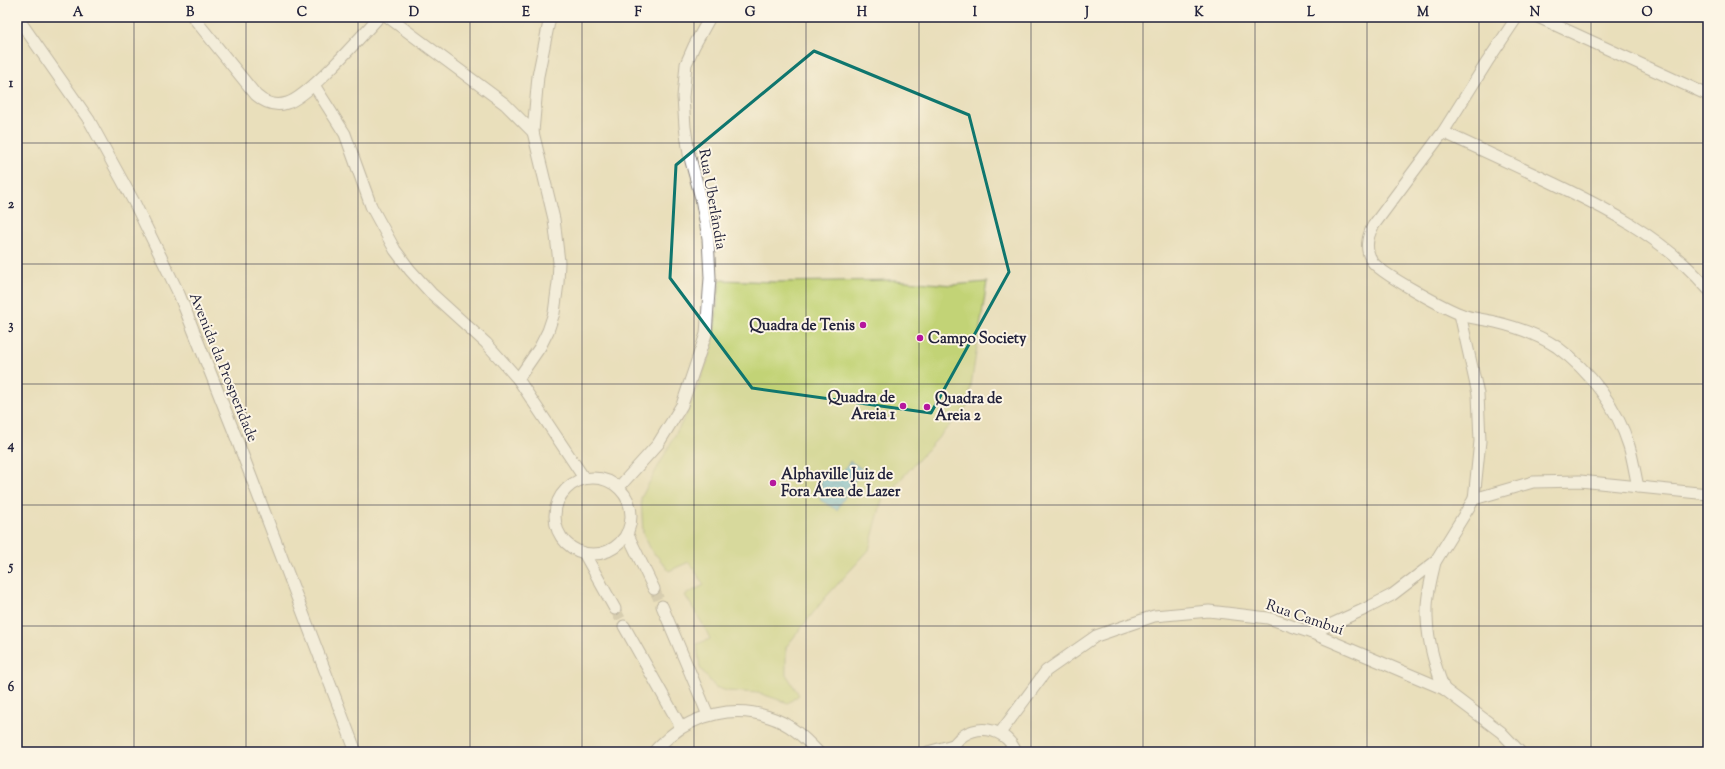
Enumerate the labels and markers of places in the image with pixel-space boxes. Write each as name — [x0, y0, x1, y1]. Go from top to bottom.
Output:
place label: Quadra de Tenis — [749, 316, 855, 337]
marker: Quadra de Tenis — [858, 320, 868, 330]
place label: Campo Society — [928, 329, 1027, 350]
marker: Campo Society — [915, 333, 925, 343]
place label: Quadra de Areia 1 — [828, 388, 896, 426]
place label: Quadra de Areia 2 — [935, 389, 1002, 427]
marker: Quadra de Areia 1 — [898, 401, 908, 411]
marker: Quadra de Areia 2 — [922, 402, 932, 412]
place label: Alphaville Juiz de Fora Área de Lazer — [781, 465, 901, 503]
marker: Alphaville Juiz de Fora Área de Lazer — [768, 478, 778, 488]

